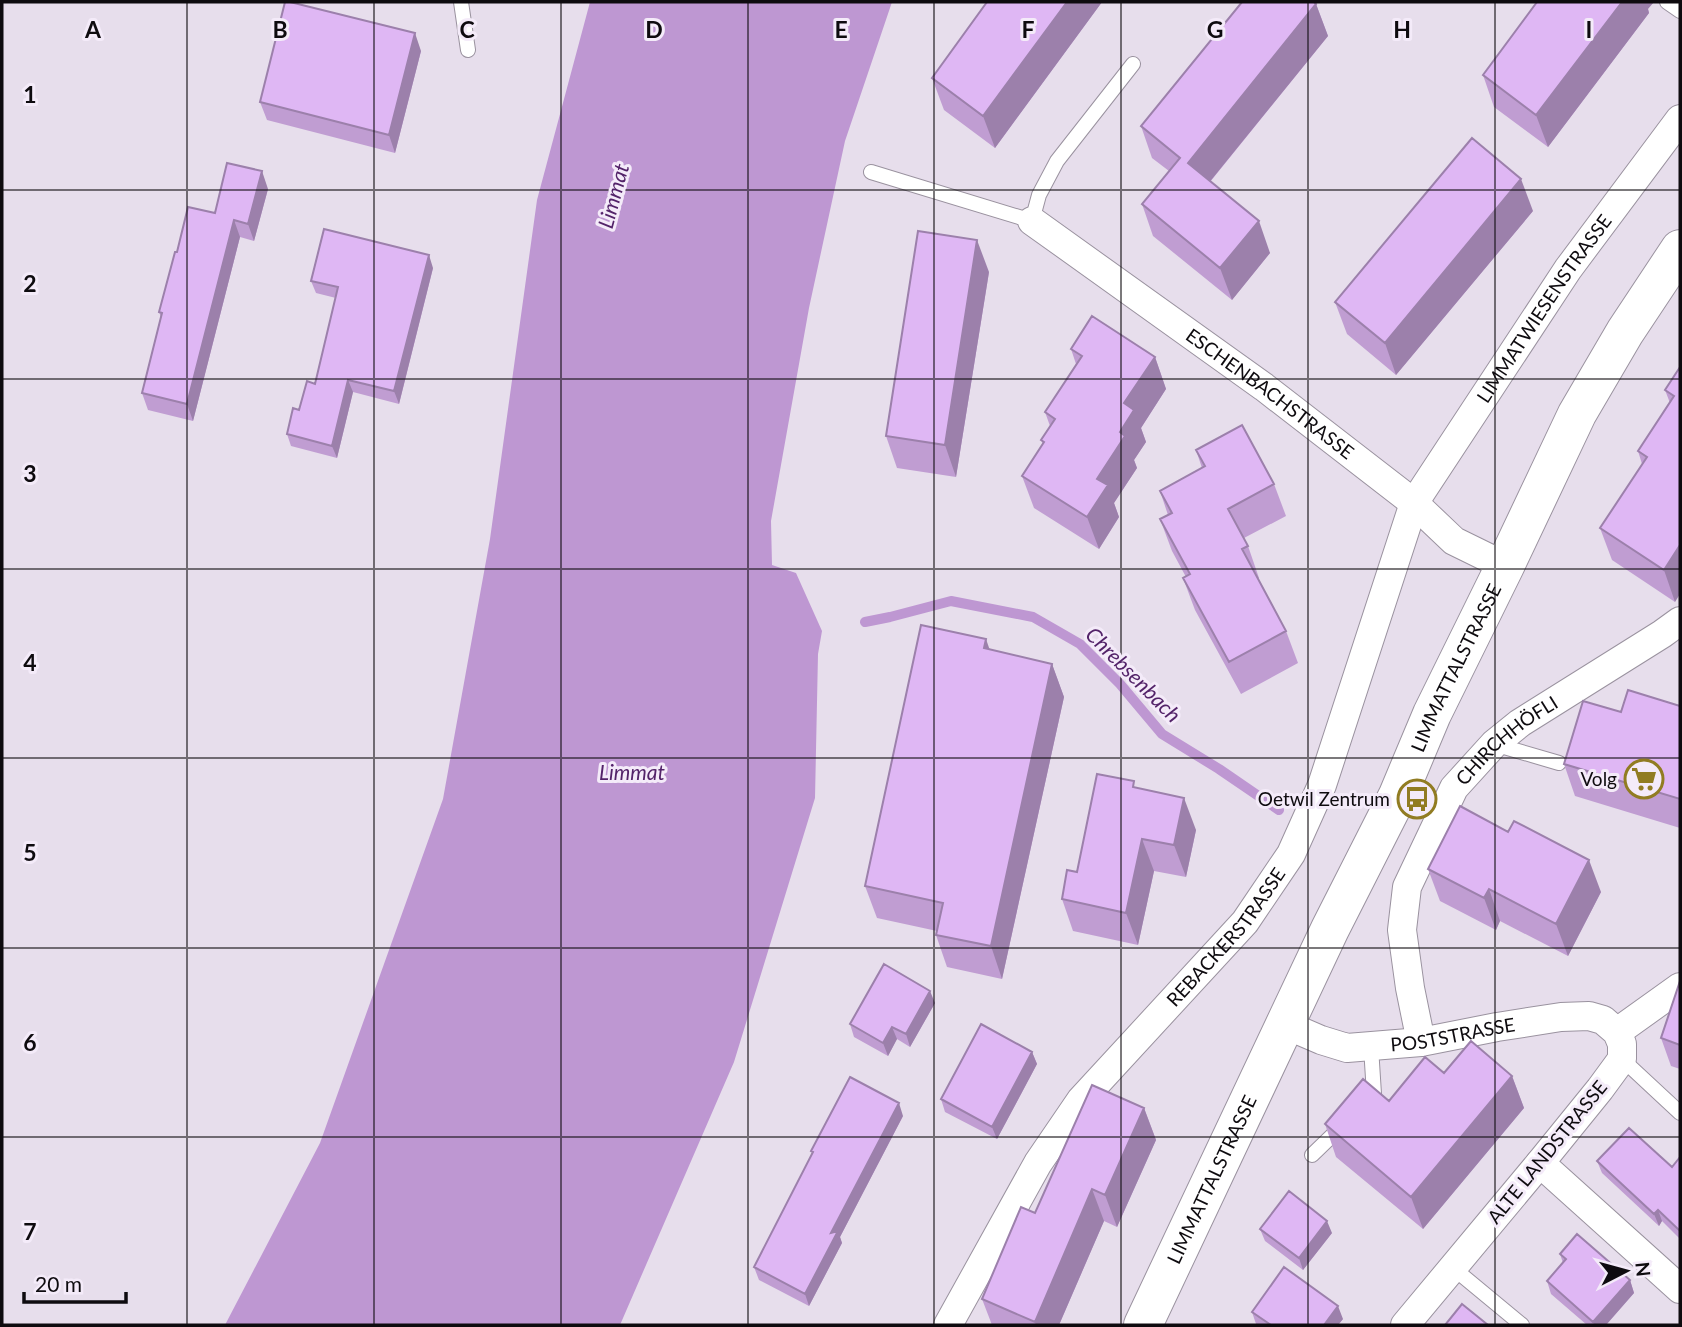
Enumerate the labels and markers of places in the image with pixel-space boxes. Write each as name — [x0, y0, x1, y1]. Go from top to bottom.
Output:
supermarket icon: Volg — [1623, 758, 1665, 800]
place label: Volg — [1580, 767, 1617, 790]
bus stop icon: Oetwil Zentrum — [1396, 778, 1438, 820]
place label: Oetwil Zentrum — [1258, 787, 1390, 810]

